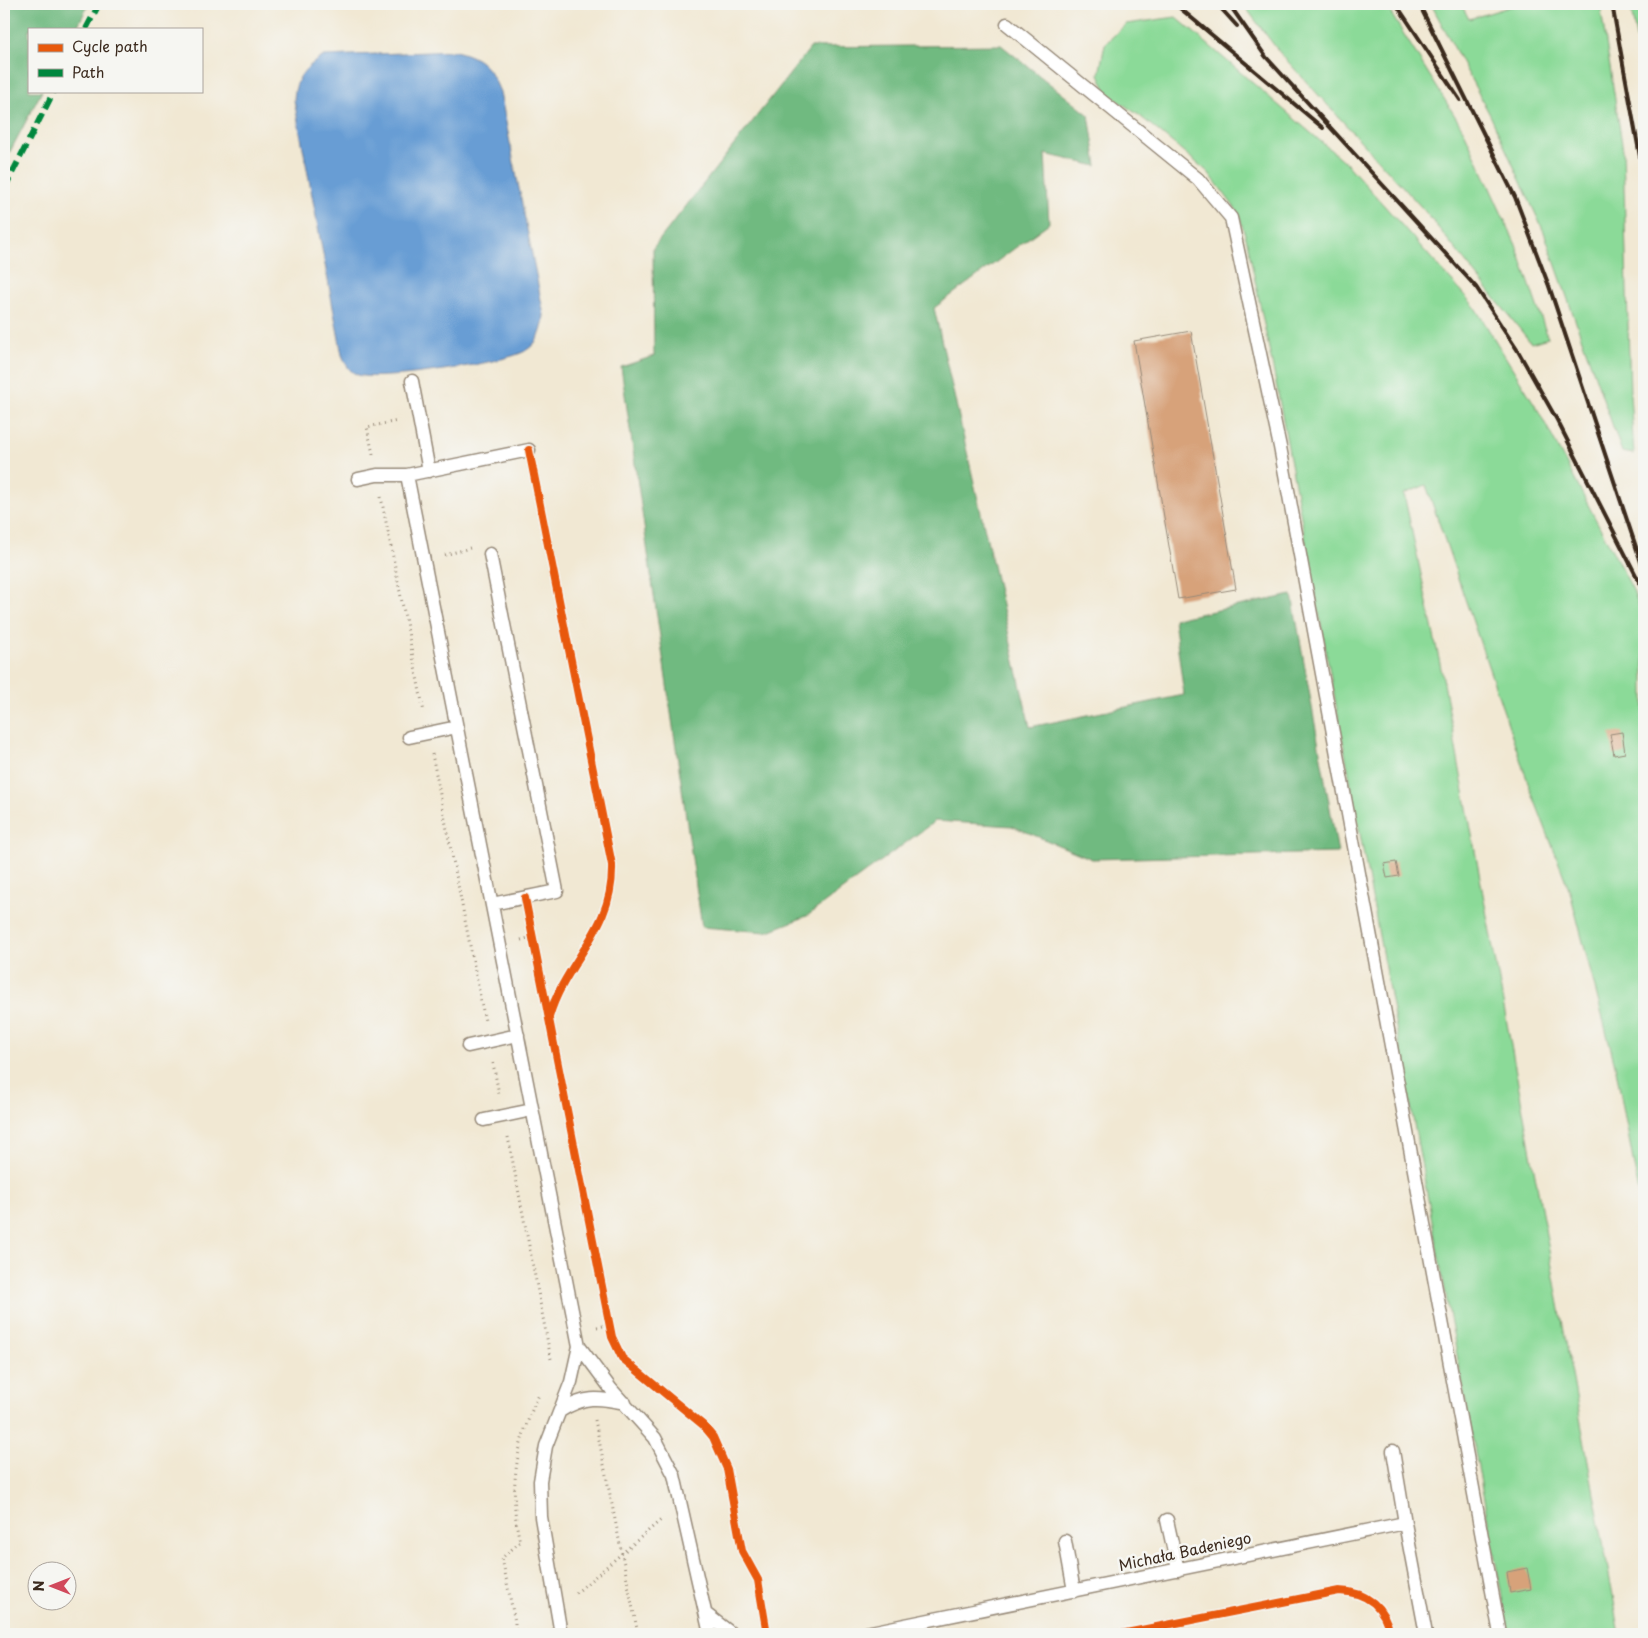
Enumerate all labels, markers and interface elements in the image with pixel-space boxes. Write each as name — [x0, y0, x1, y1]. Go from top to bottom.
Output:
legend — [28, 28, 202, 92]
text: Cycle path — [72, 34, 148, 57]
text: Path — [72, 60, 104, 83]
street label: Michała Badeniego — [1116, 1525, 1253, 1576]
north arrow — [28, 1560, 78, 1610]
text: N — [28, 1580, 49, 1592]

